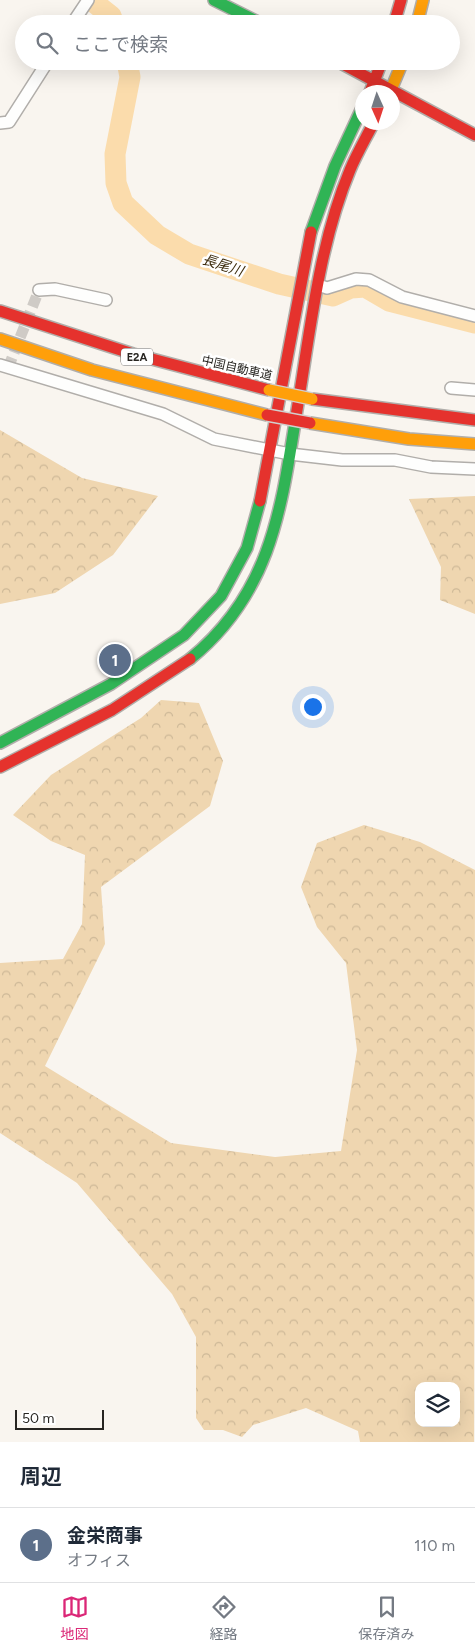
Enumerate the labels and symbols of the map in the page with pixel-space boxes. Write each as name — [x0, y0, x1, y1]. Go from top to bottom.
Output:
north arrow — [355, 85, 400, 130]
water label: 長尾川 — [200, 251, 247, 281]
road number: E2A — [121, 348, 153, 366]
street label: 中国自動車道 — [200, 353, 274, 383]
pin: 1 — [99, 641, 131, 679]
your location — [300, 694, 326, 720]
scale bar — [15, 1407, 104, 1430]

